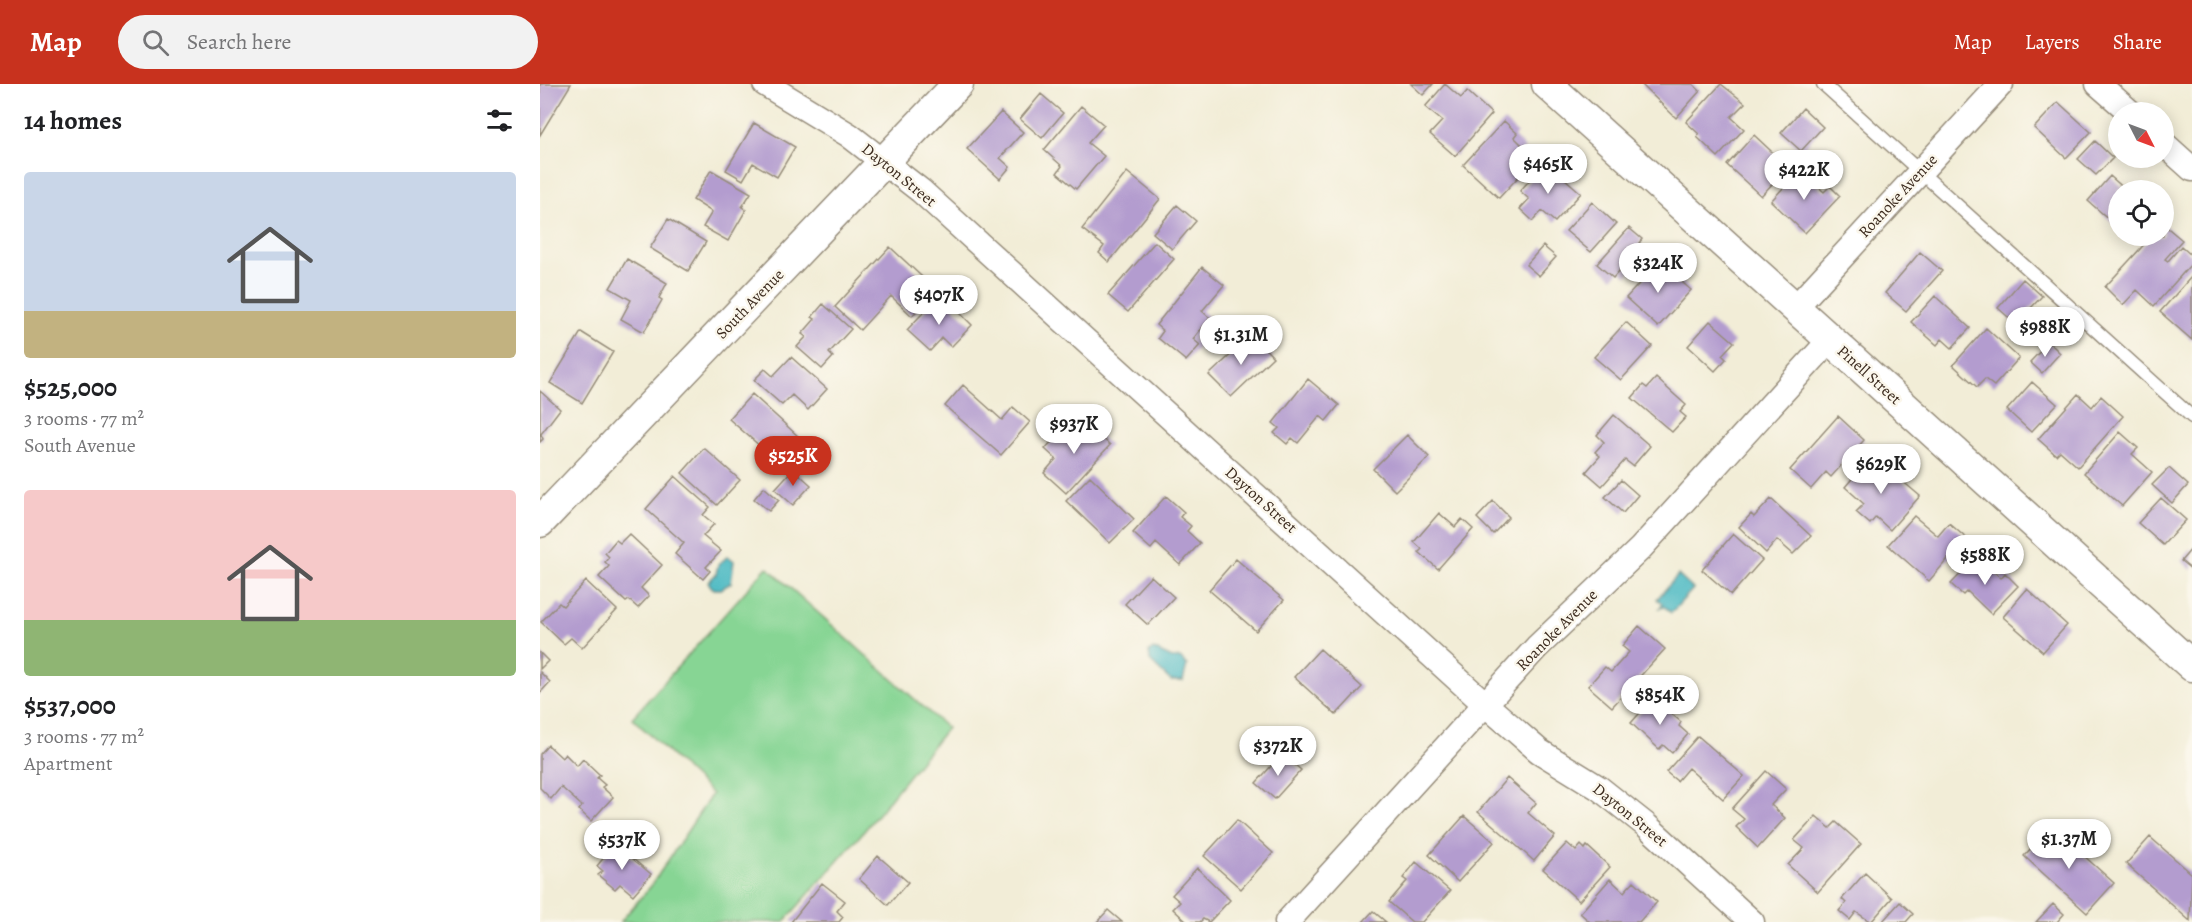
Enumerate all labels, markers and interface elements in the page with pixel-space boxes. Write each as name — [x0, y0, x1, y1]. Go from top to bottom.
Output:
search box — [118, 15, 538, 69]
text: Map — [30, 23, 82, 61]
icon: search — [139, 26, 172, 59]
text: Search here — [187, 27, 291, 57]
text: Map — [1953, 28, 1992, 56]
text: Layers — [2025, 28, 2080, 56]
text: Share — [2113, 28, 2162, 56]
north arrow — [2108, 102, 2174, 168]
map controls — [2108, 102, 2174, 246]
text: 14 homes — [24, 103, 122, 138]
icon: filters — [483, 104, 516, 137]
street label: Dayton Street — [857, 138, 941, 212]
pin: $465K — [1506, 144, 1590, 195]
street label: Roanoke Avenue — [1853, 149, 1943, 243]
text: $465K — [1523, 150, 1573, 177]
pin: $422K — [1762, 150, 1846, 201]
text: $422K — [1778, 156, 1830, 183]
button: locate — [2108, 180, 2174, 246]
icon: home — [216, 211, 324, 319]
pin: $324K — [1616, 243, 1700, 294]
text: $324K — [1633, 249, 1683, 276]
street label: South Avenue — [711, 264, 789, 344]
pin: $407K — [897, 275, 981, 326]
text: $407K — [914, 281, 964, 308]
pin: $988K — [2003, 307, 2087, 358]
text: $988K — [2020, 313, 2070, 340]
pin: $1.31M — [1192, 315, 1290, 366]
text: $1.31M — [1214, 321, 1268, 348]
street label: Pinell Street — [1832, 340, 1906, 410]
text: $525,000 — [24, 370, 117, 405]
pin: $937K — [1032, 404, 1116, 455]
text: 3 rooms · 77 m² — [24, 405, 144, 432]
text: $937K — [1050, 410, 1098, 437]
text: South Avenue — [24, 432, 136, 459]
pin: $525K — [751, 436, 835, 487]
text: $525K — [768, 442, 818, 469]
pin: $629K — [1839, 444, 1923, 495]
text: $629K — [1856, 450, 1906, 477]
street label: Dayton Street — [1220, 462, 1302, 538]
icon: home — [216, 529, 324, 637]
pin: $588K — [1943, 535, 2027, 586]
text: $588K — [1960, 541, 2010, 568]
street label: Roanoke Avenue — [1511, 584, 1603, 676]
pin: $854K — [1618, 675, 1702, 726]
text: $854K — [1635, 681, 1685, 708]
text: $537,000 — [24, 688, 116, 723]
text: 3 rooms · 77 m² — [24, 723, 144, 750]
pin: $372K — [1236, 726, 1320, 777]
text: $372K — [1253, 732, 1303, 759]
text: Apartment — [24, 750, 113, 777]
street label: Dayton Street — [1588, 778, 1672, 852]
pin: $1.37M — [2020, 819, 2118, 870]
pin: $537K — [580, 820, 664, 871]
text: $1.37M — [2041, 825, 2097, 852]
text: $537K — [598, 826, 646, 853]

